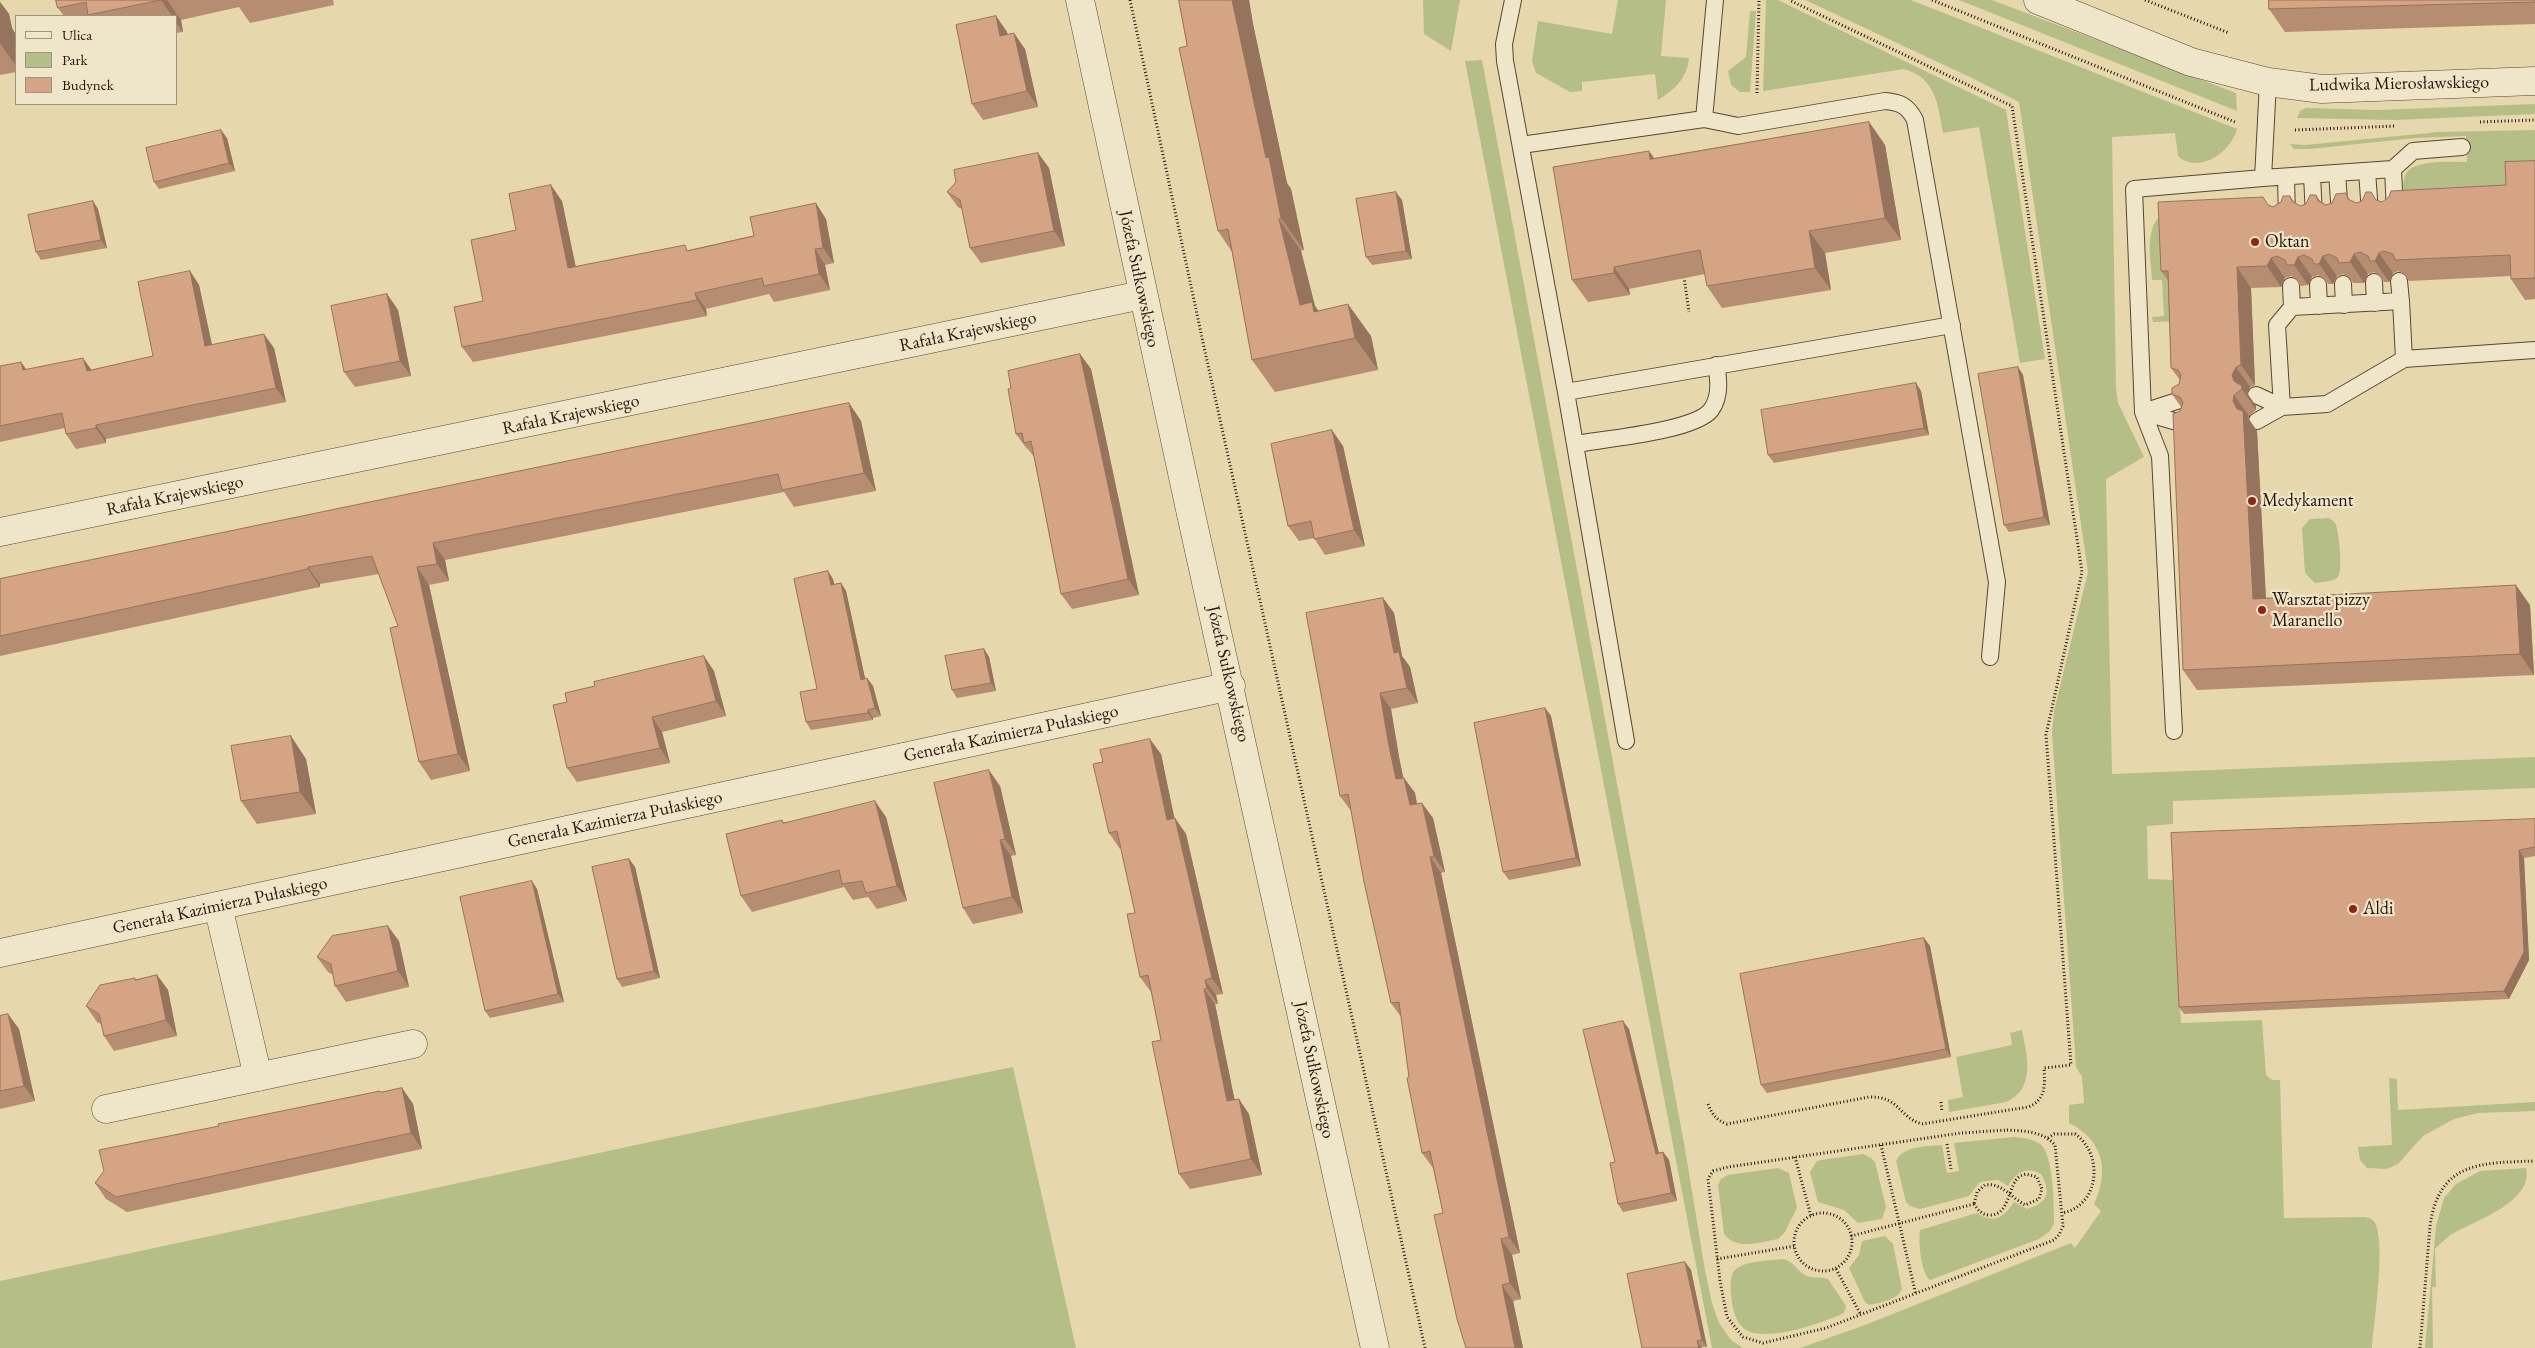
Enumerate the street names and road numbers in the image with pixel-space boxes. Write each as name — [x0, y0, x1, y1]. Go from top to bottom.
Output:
street label: Ludwika Mierosławskiego — [2309, 72, 2489, 96]
street label: Józefa Sułkowskiego — [1114, 209, 1164, 349]
street label: Rafała Krajewskiego — [898, 307, 1038, 357]
street label: Rafała Krajewskiego — [501, 390, 641, 440]
street label: Rafała Krajewskiego — [105, 471, 245, 521]
street label: Józefa Sułkowskiego — [1202, 604, 1254, 744]
street label: Generała Kazimierza Pułaskiego — [902, 701, 1120, 767]
street label: Generała Kazimierza Pułaskiego — [506, 787, 724, 853]
street label: Generała Kazimierza Pułaskiego — [111, 873, 329, 939]
street label: Józefa Sułkowskiego — [1289, 1000, 1339, 1140]

